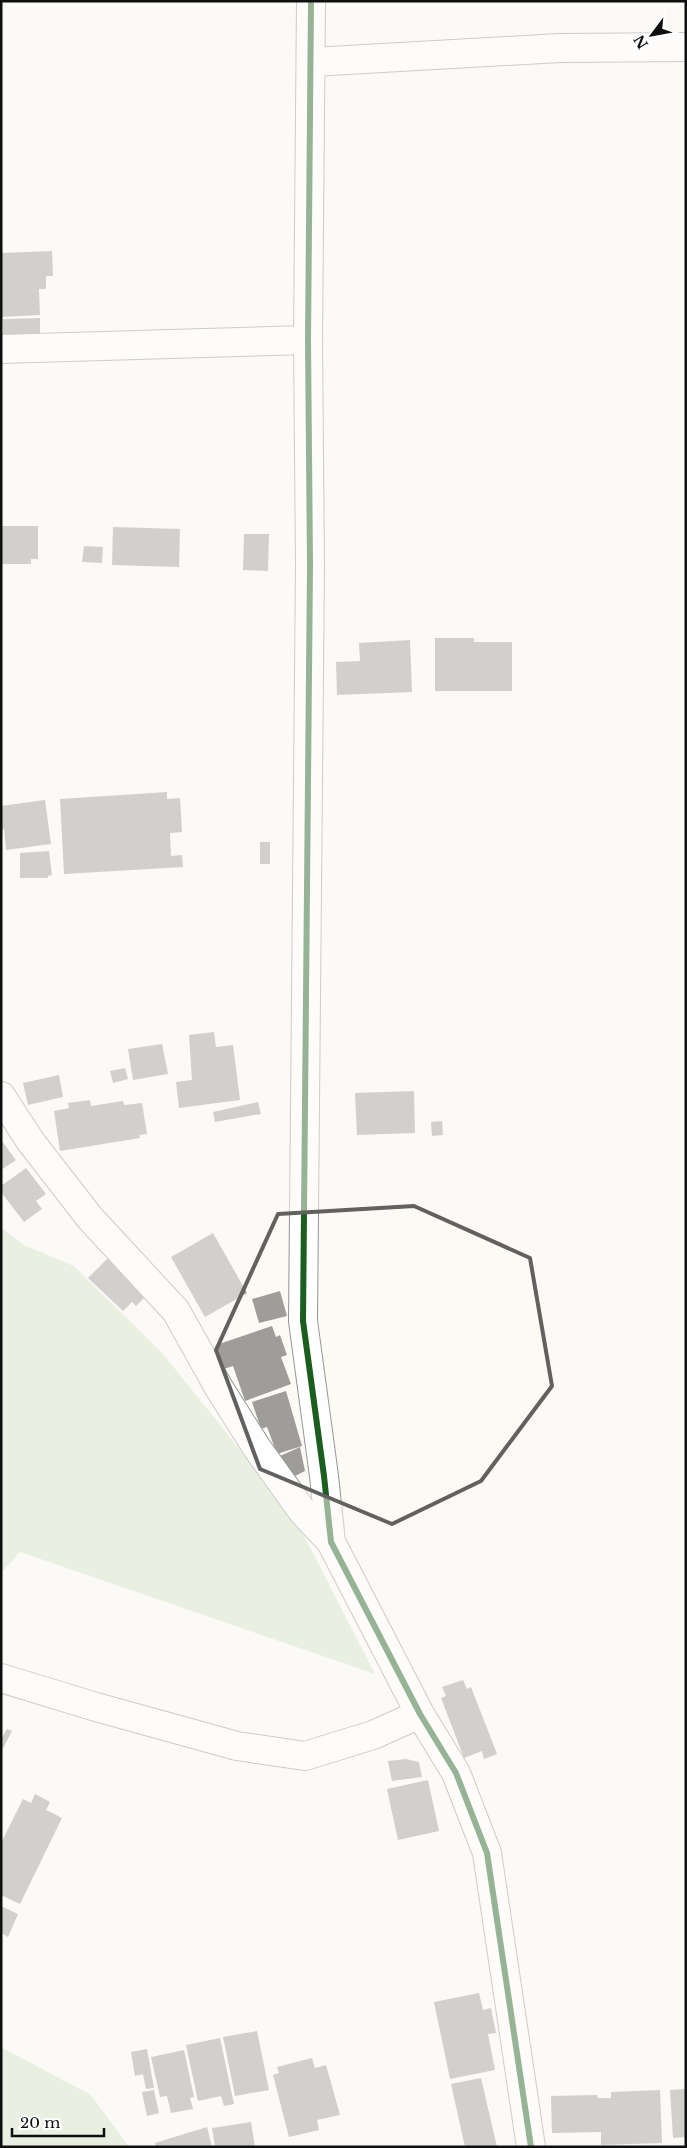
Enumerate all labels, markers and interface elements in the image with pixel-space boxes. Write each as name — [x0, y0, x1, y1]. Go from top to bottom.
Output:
north arrow — [627, 10, 677, 60]
text: N — [630, 32, 652, 52]
scale bar — [12, 2106, 105, 2138]
text: 20 m — [20, 2113, 60, 2132]

